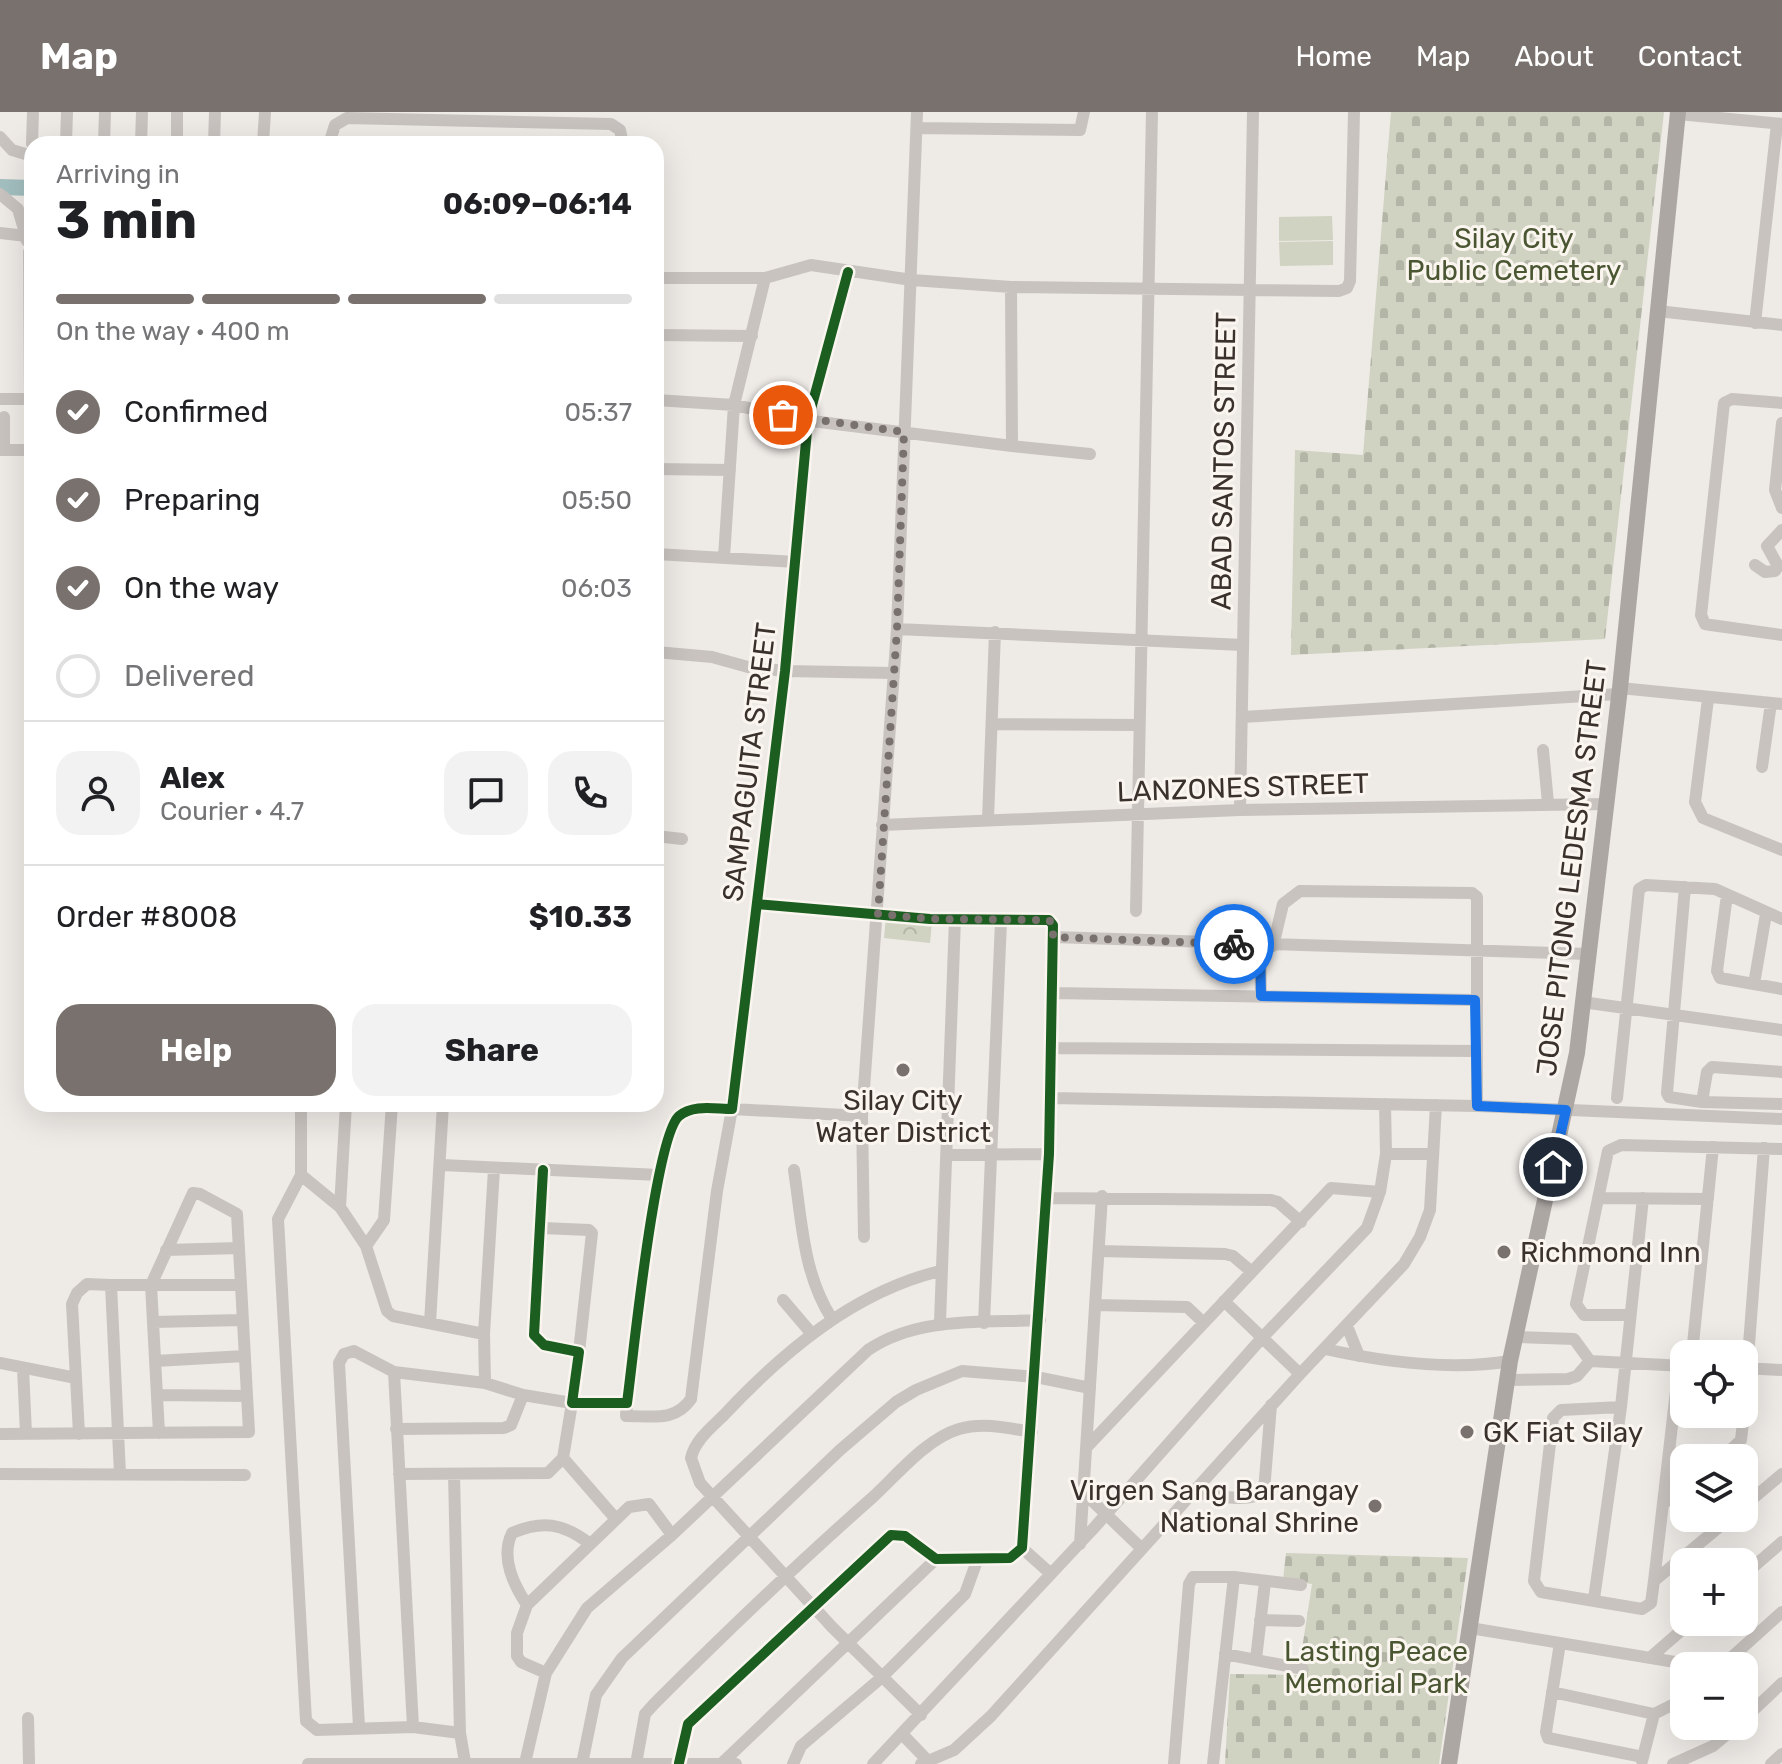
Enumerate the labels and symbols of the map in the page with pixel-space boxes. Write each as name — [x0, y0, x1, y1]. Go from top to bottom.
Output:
park label: Silay City Public Cemetery — [1407, 222, 1621, 287]
street label: ABAD SANTOS STREET — [1204, 312, 1243, 610]
pin — [749, 381, 817, 449]
street label: SAMPAGUITA STREET — [716, 621, 783, 903]
street label: JOSE PITONG LEDESMA STREET — [1530, 658, 1613, 1078]
street label: LANZONES STREET — [1116, 767, 1370, 808]
courier — [1194, 904, 1274, 984]
marker: Silay City Water District — [894, 1061, 912, 1079]
place label: Silay City Water District — [815, 1084, 991, 1149]
pin — [1519, 1133, 1587, 1201]
place label: Richmond Inn — [1520, 1236, 1701, 1269]
marker: Richmond Inn — [1495, 1243, 1513, 1261]
place label: GK Fiat Silay — [1483, 1416, 1643, 1449]
marker: GK Fiat Silay — [1458, 1423, 1476, 1441]
place label: Virgen Sang Barangay National Shrine — [1070, 1474, 1359, 1539]
marker: Virgen Sang Barangay National Shrine — [1366, 1497, 1384, 1515]
park label: Lasting Peace Memorial Park — [1284, 1635, 1468, 1700]

